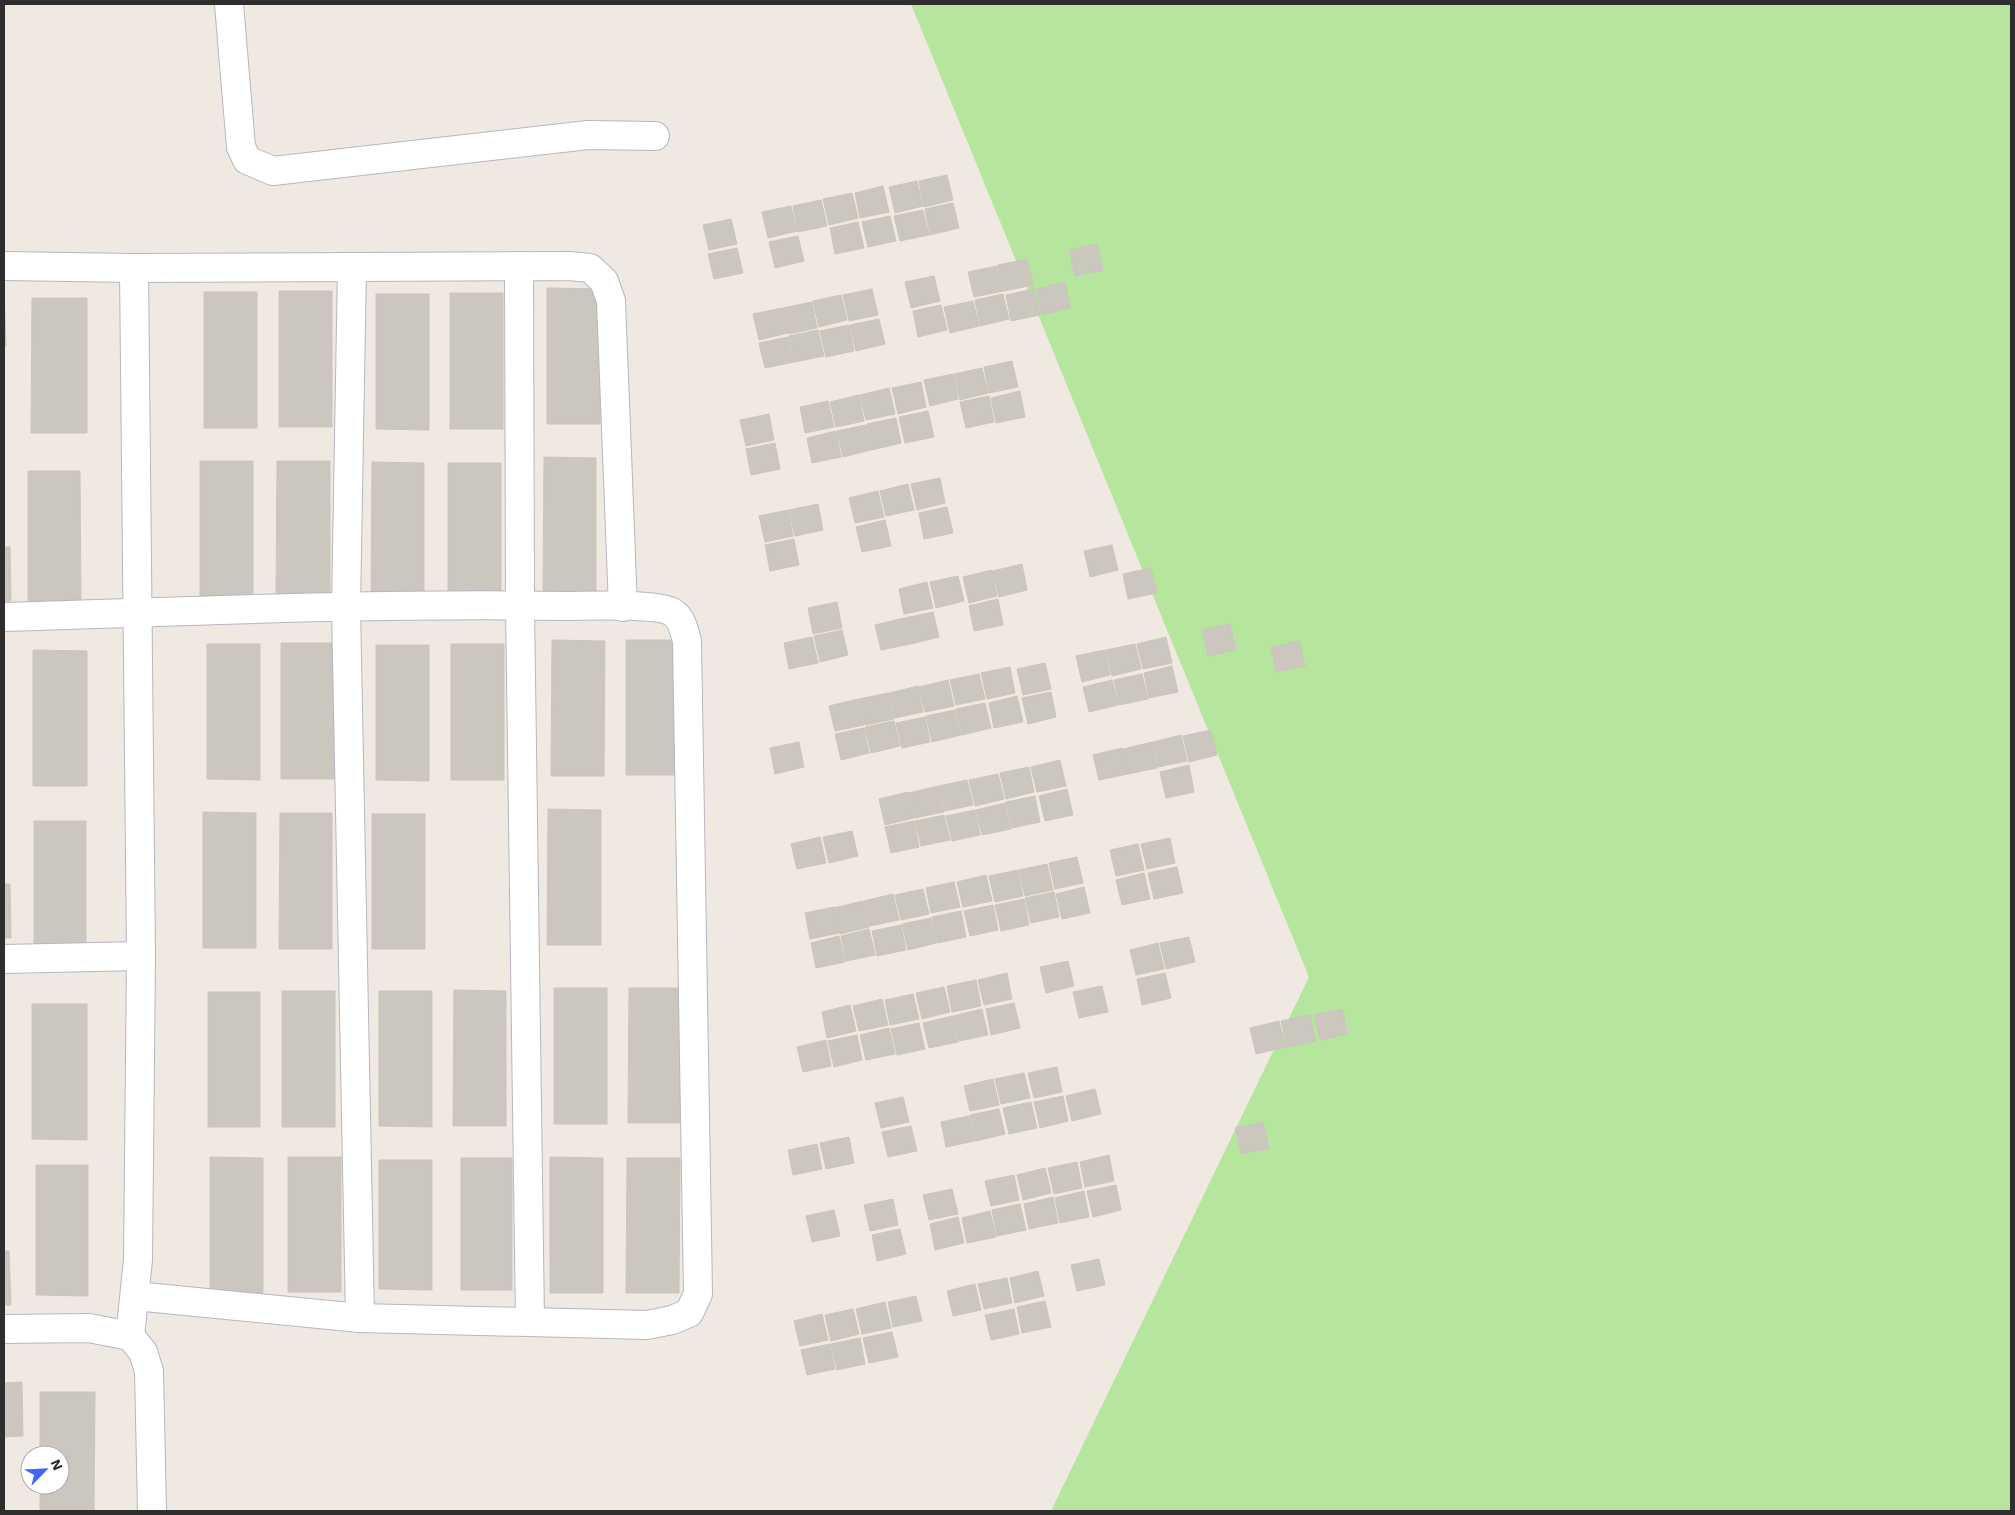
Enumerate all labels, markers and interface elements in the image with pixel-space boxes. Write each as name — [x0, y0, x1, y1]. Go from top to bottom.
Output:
north arrow — [20, 1445, 70, 1495]
text: N — [47, 1457, 66, 1473]

